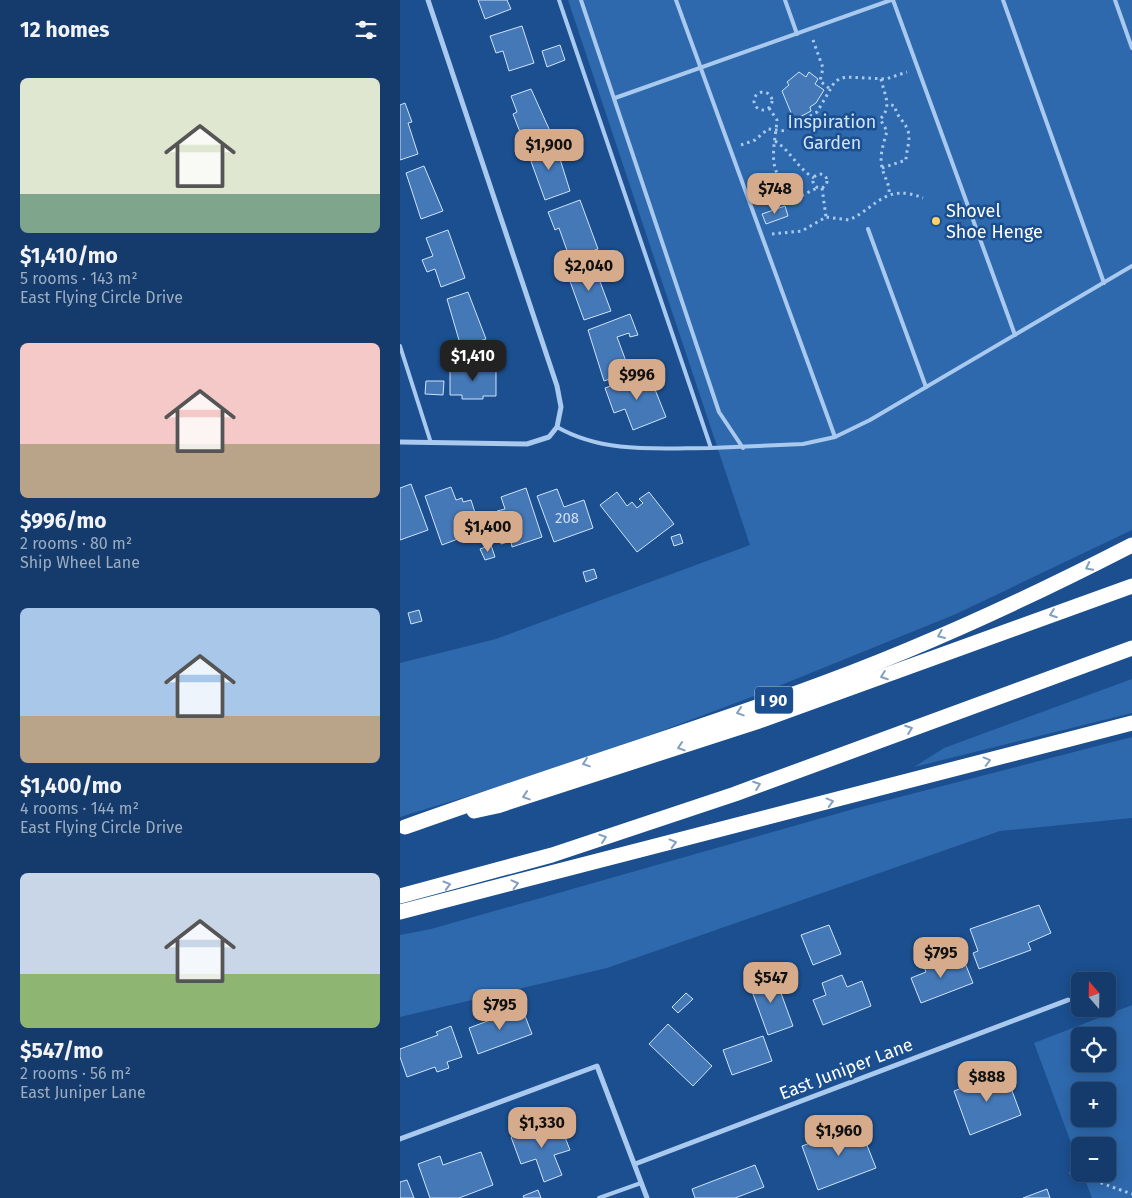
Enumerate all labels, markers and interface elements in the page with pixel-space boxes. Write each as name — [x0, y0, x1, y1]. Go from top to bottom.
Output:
icon: filters — [352, 16, 380, 44]
text: 12 homes — [20, 17, 109, 43]
icon: home — [155, 111, 245, 201]
park label: Inspiration Garden — [788, 111, 876, 154]
pin: $1,900 — [508, 128, 590, 171]
text: $1,900 — [526, 135, 572, 154]
pin: $748 — [745, 172, 805, 215]
text: $748 — [758, 179, 792, 198]
place label: Shovel Shoe Henge — [946, 200, 1043, 243]
marker: Shovel Shoe Henge — [930, 215, 942, 227]
text: $1,410/mo — [20, 243, 118, 269]
pin: $2,040 — [548, 250, 630, 292]
text: $2,040 — [565, 256, 613, 275]
text: 5 rooms · 143 m² — [20, 269, 138, 288]
text: East Flying Circle Drive — [20, 288, 183, 307]
pin: $1,410 — [432, 340, 514, 382]
text: $1,410 — [451, 346, 495, 365]
pin: $996 — [607, 358, 667, 401]
text: $996 — [619, 365, 655, 384]
icon: home — [155, 376, 245, 466]
text: $996/mo — [20, 508, 106, 534]
house number: 208 — [555, 509, 579, 527]
pin: $1,400 — [447, 510, 529, 553]
text: $1,400 — [465, 517, 511, 536]
text: 2 rooms · 80 m² — [20, 534, 132, 553]
text: Ship Wheel Lane — [20, 553, 140, 572]
one-way arrow — [1085, 561, 1094, 571]
one-way arrow — [1050, 608, 1058, 618]
one-way arrow — [937, 628, 946, 639]
icon: home — [155, 641, 245, 731]
one-way arrow — [880, 670, 889, 680]
road number: I 90 — [755, 686, 793, 714]
one-way arrow — [736, 706, 745, 716]
one-way arrow — [904, 725, 913, 735]
one-way arrow — [678, 741, 686, 751]
one-way arrow — [983, 756, 992, 767]
one-way arrow — [582, 757, 591, 767]
text: $1,400/mo — [20, 773, 122, 799]
one-way arrow — [752, 781, 760, 791]
one-way arrow — [523, 791, 531, 801]
one-way arrow — [825, 797, 834, 808]
text: 4 rooms · 144 m² — [20, 799, 139, 818]
text: East Flying Circle Drive — [20, 818, 183, 837]
one-way arrow — [598, 834, 607, 844]
one-way arrow — [668, 838, 677, 849]
one-way arrow — [511, 879, 519, 889]
one-way arrow — [443, 880, 451, 890]
icon: home — [155, 906, 245, 996]
pin: $795 — [911, 936, 971, 979]
text: $795 — [924, 943, 958, 962]
pin: $547 — [741, 962, 801, 1004]
text: $547 — [754, 968, 788, 987]
north arrow — [1071, 972, 1116, 1018]
map controls — [1071, 972, 1116, 1182]
pin: $795 — [470, 988, 530, 1031]
text: $795 — [483, 995, 517, 1014]
button: locate — [1071, 1027, 1116, 1072]
street label: East Juniper Lane — [776, 1033, 916, 1105]
text: $547/mo — [20, 1038, 103, 1064]
pin: $888 — [957, 1060, 1017, 1103]
text: 2 rooms · 56 m² — [20, 1064, 131, 1083]
text: $888 — [969, 1067, 1005, 1086]
button: + — [1071, 1082, 1116, 1127]
text: East Juniper Lane — [20, 1083, 146, 1102]
pin: $1,330 — [501, 1106, 583, 1149]
text: $1,330 — [519, 1113, 565, 1132]
pin: $1,960 — [798, 1114, 880, 1157]
text: $1,960 — [816, 1121, 862, 1140]
button: − — [1071, 1137, 1116, 1182]

